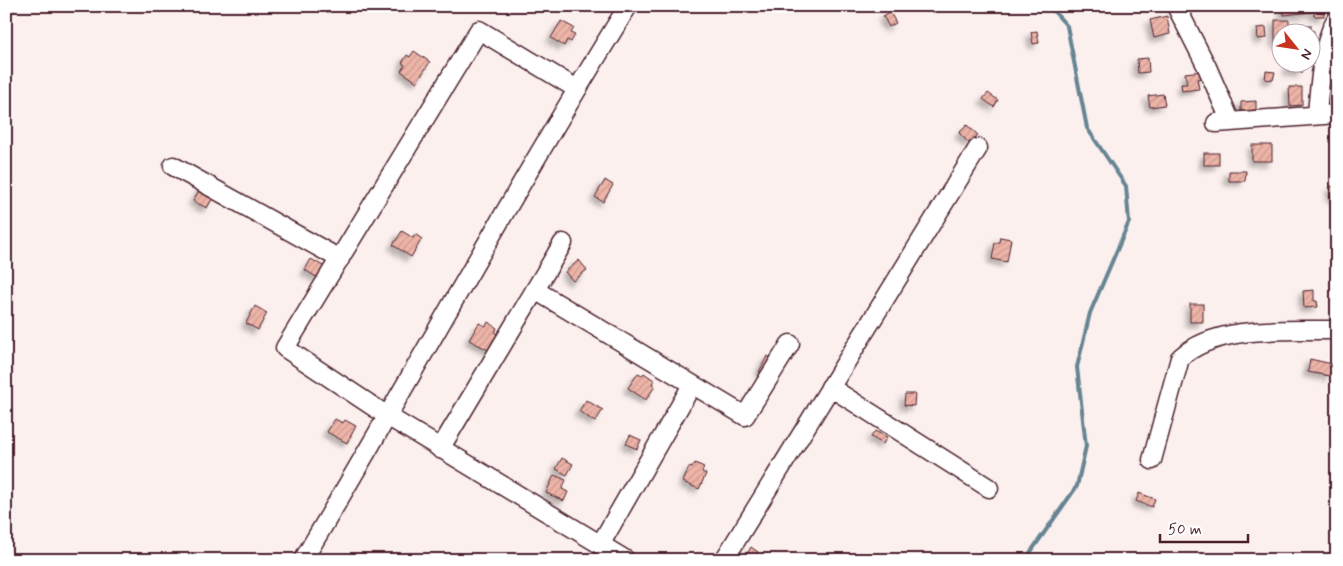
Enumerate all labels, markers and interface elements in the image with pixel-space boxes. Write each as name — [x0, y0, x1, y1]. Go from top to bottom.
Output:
north arrow — [1270, 22, 1320, 72]
text: N — [1296, 45, 1317, 63]
scale bar — [1160, 511, 1248, 543]
text: 50 m — [1168, 520, 1202, 540]

